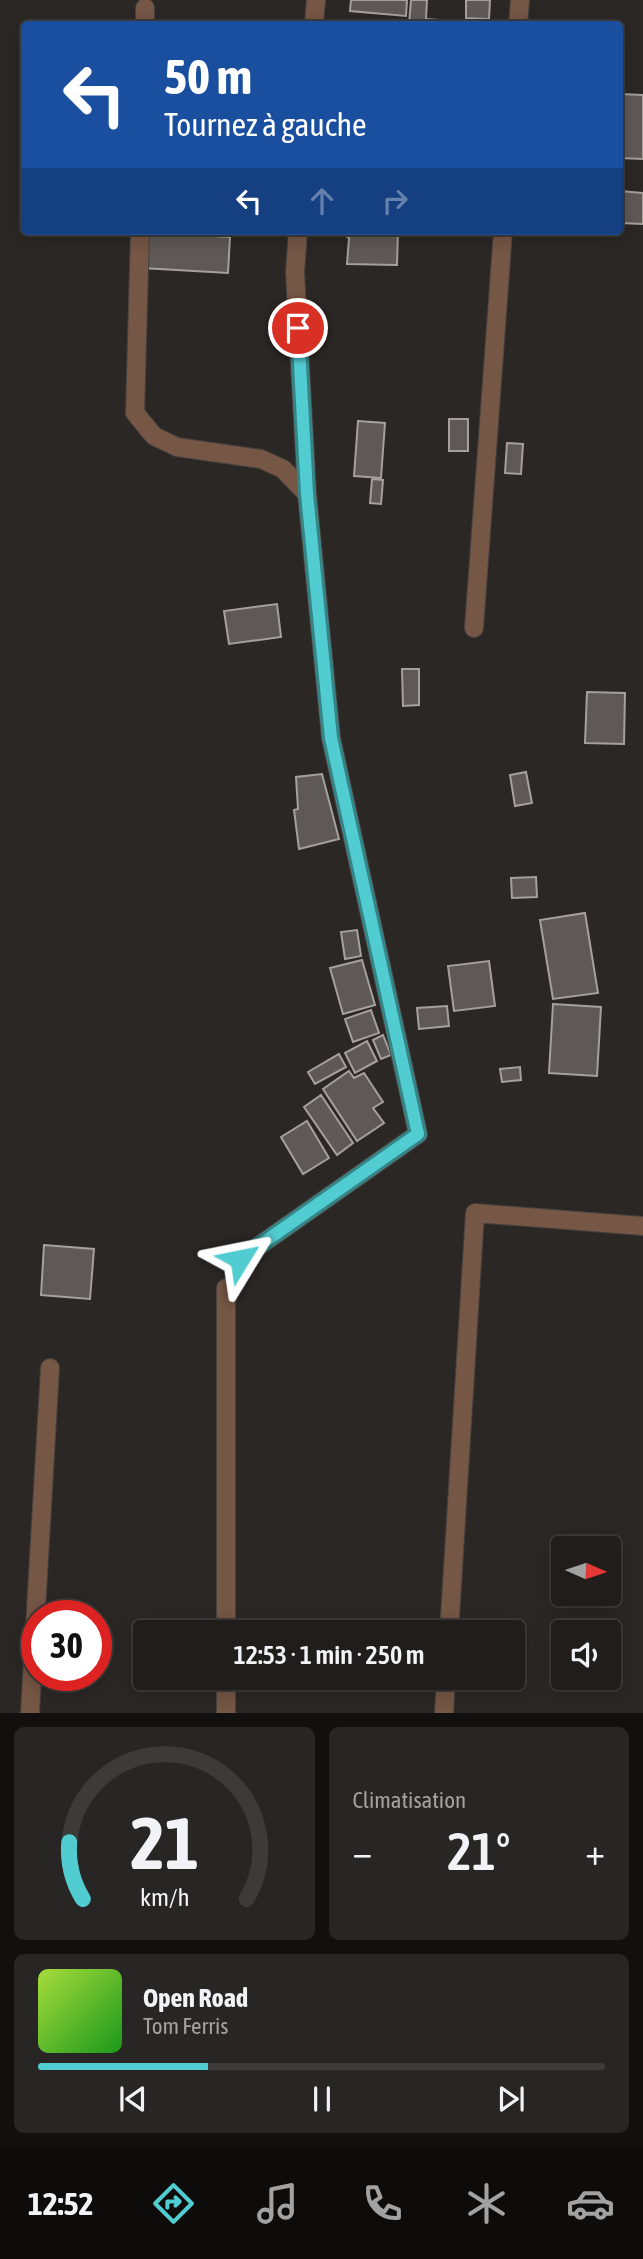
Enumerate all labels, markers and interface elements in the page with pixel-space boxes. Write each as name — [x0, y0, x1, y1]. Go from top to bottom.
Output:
text: 50 m — [164, 48, 252, 104]
icon: left — [49, 49, 140, 140]
text: Tournez à gauche — [164, 106, 367, 143]
icon: left — [230, 182, 268, 220]
icon: ahead — [303, 182, 341, 220]
icon: right — [376, 182, 414, 220]
pin — [268, 298, 328, 358]
icon: arrive — [279, 309, 317, 347]
position arrow — [203, 1222, 277, 1296]
north arrow — [551, 1536, 621, 1606]
map controls — [551, 1536, 621, 1690]
speed limit sign: 30 — [21, 1600, 112, 1691]
button: sound — [551, 1620, 621, 1690]
text: 12:53 · 1 min · 250 m — [234, 1640, 424, 1670]
text: Climatisation — [353, 1787, 466, 1813]
text: 21 — [130, 1802, 198, 1885]
text: 21° — [447, 1821, 510, 1881]
text: − — [353, 1830, 372, 1873]
text: + — [585, 1830, 605, 1873]
text: km/h — [139, 1883, 189, 1911]
text: Open Road — [143, 1983, 248, 2013]
text: Tom Ferris — [143, 2013, 228, 2039]
icon: previous — [114, 2080, 152, 2118]
icon: pause — [303, 2080, 341, 2118]
icon: next — [492, 2080, 530, 2118]
icon: directions — [149, 2179, 198, 2228]
icon: music — [253, 2179, 302, 2228]
icon: phone — [358, 2179, 407, 2228]
icon: climate — [462, 2179, 511, 2228]
icon: car — [566, 2179, 615, 2228]
text: 12:52 — [28, 2185, 94, 2222]

